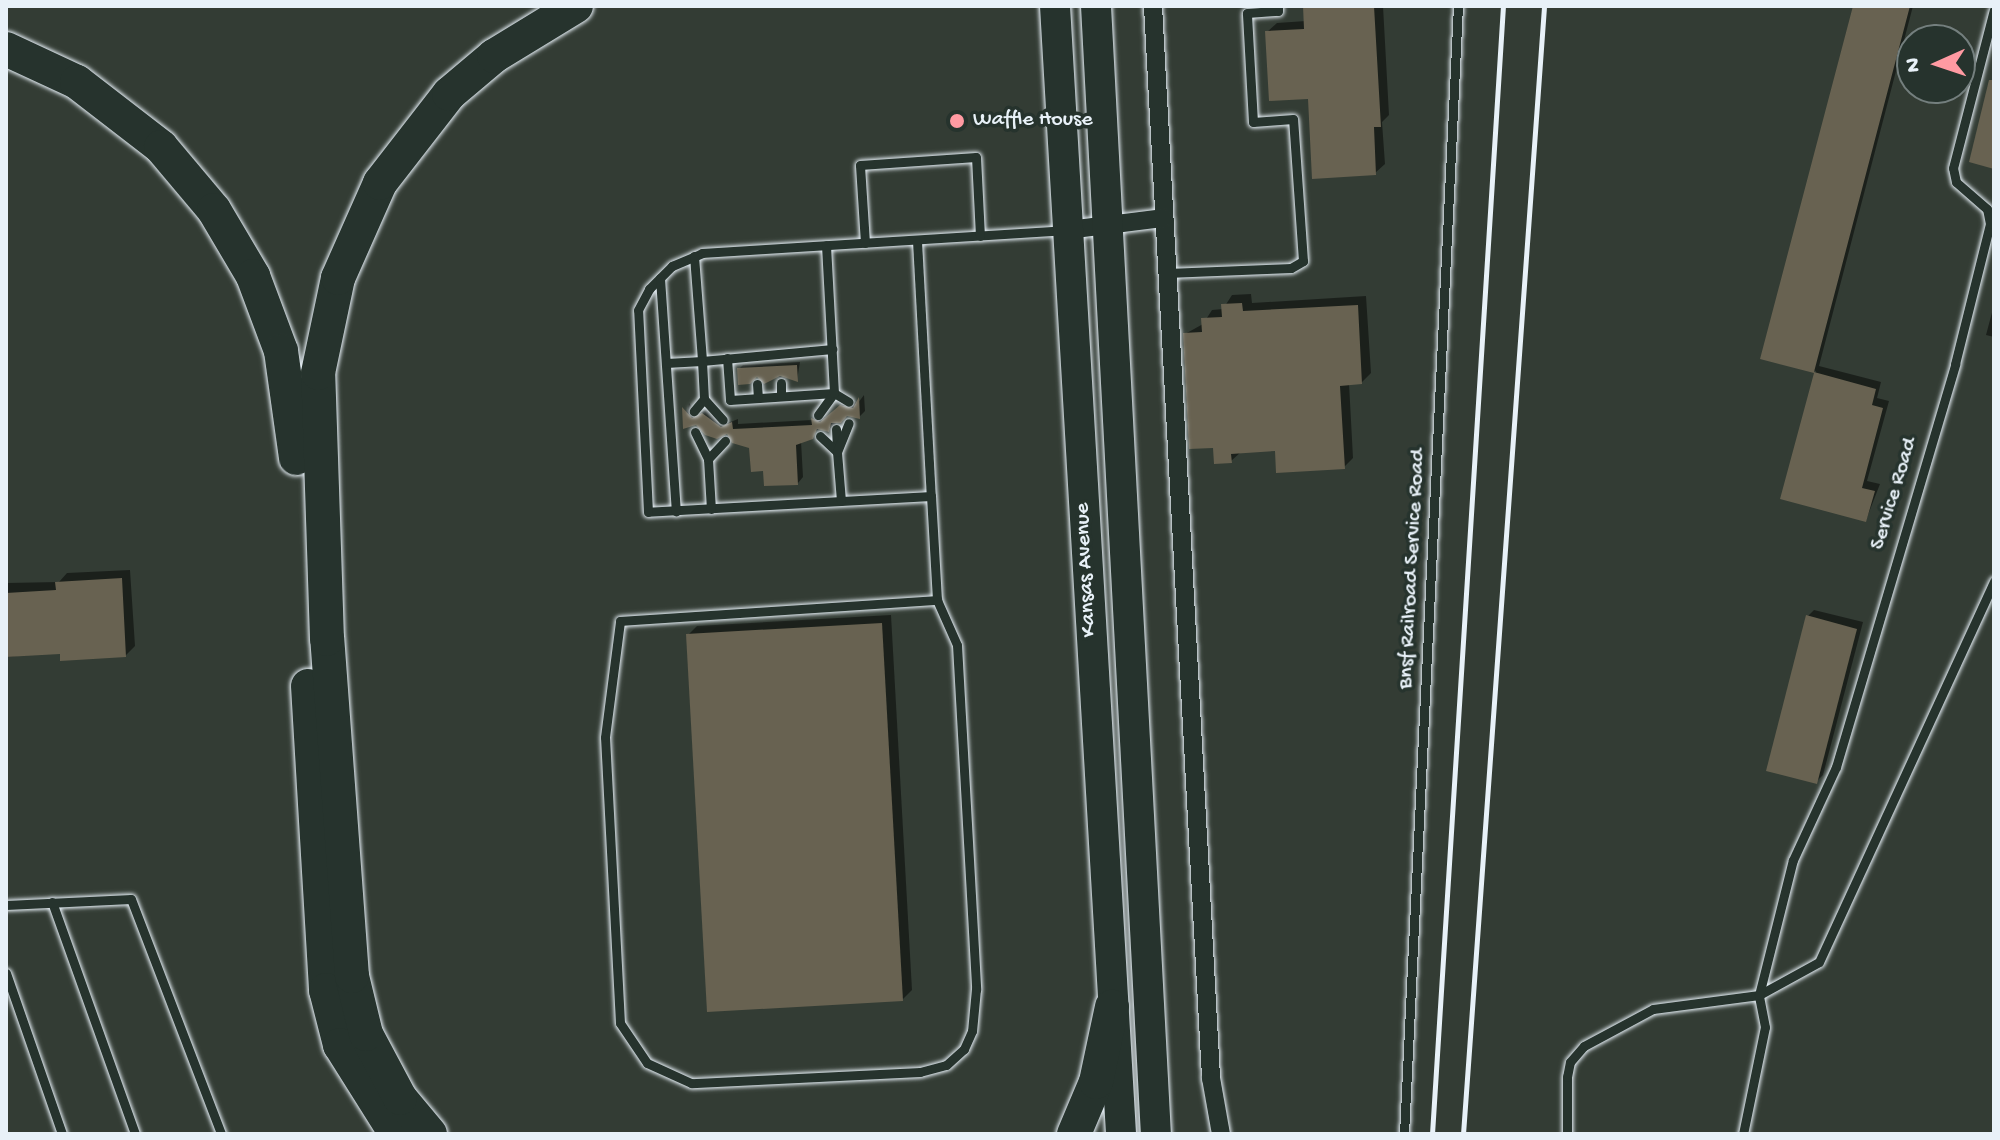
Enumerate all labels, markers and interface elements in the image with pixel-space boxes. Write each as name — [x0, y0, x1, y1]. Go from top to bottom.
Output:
north arrow — [1896, 24, 1976, 104]
text: N — [1901, 57, 1927, 73]
place label: Waffle House — [973, 108, 1093, 134]
marker: Waffle House — [948, 112, 966, 130]
street label: Service Road — [1865, 435, 1925, 553]
street label: Bnsf Railroad Service Road — [1394, 448, 1432, 690]
street label: Kansas Avenue — [1070, 502, 1104, 638]

